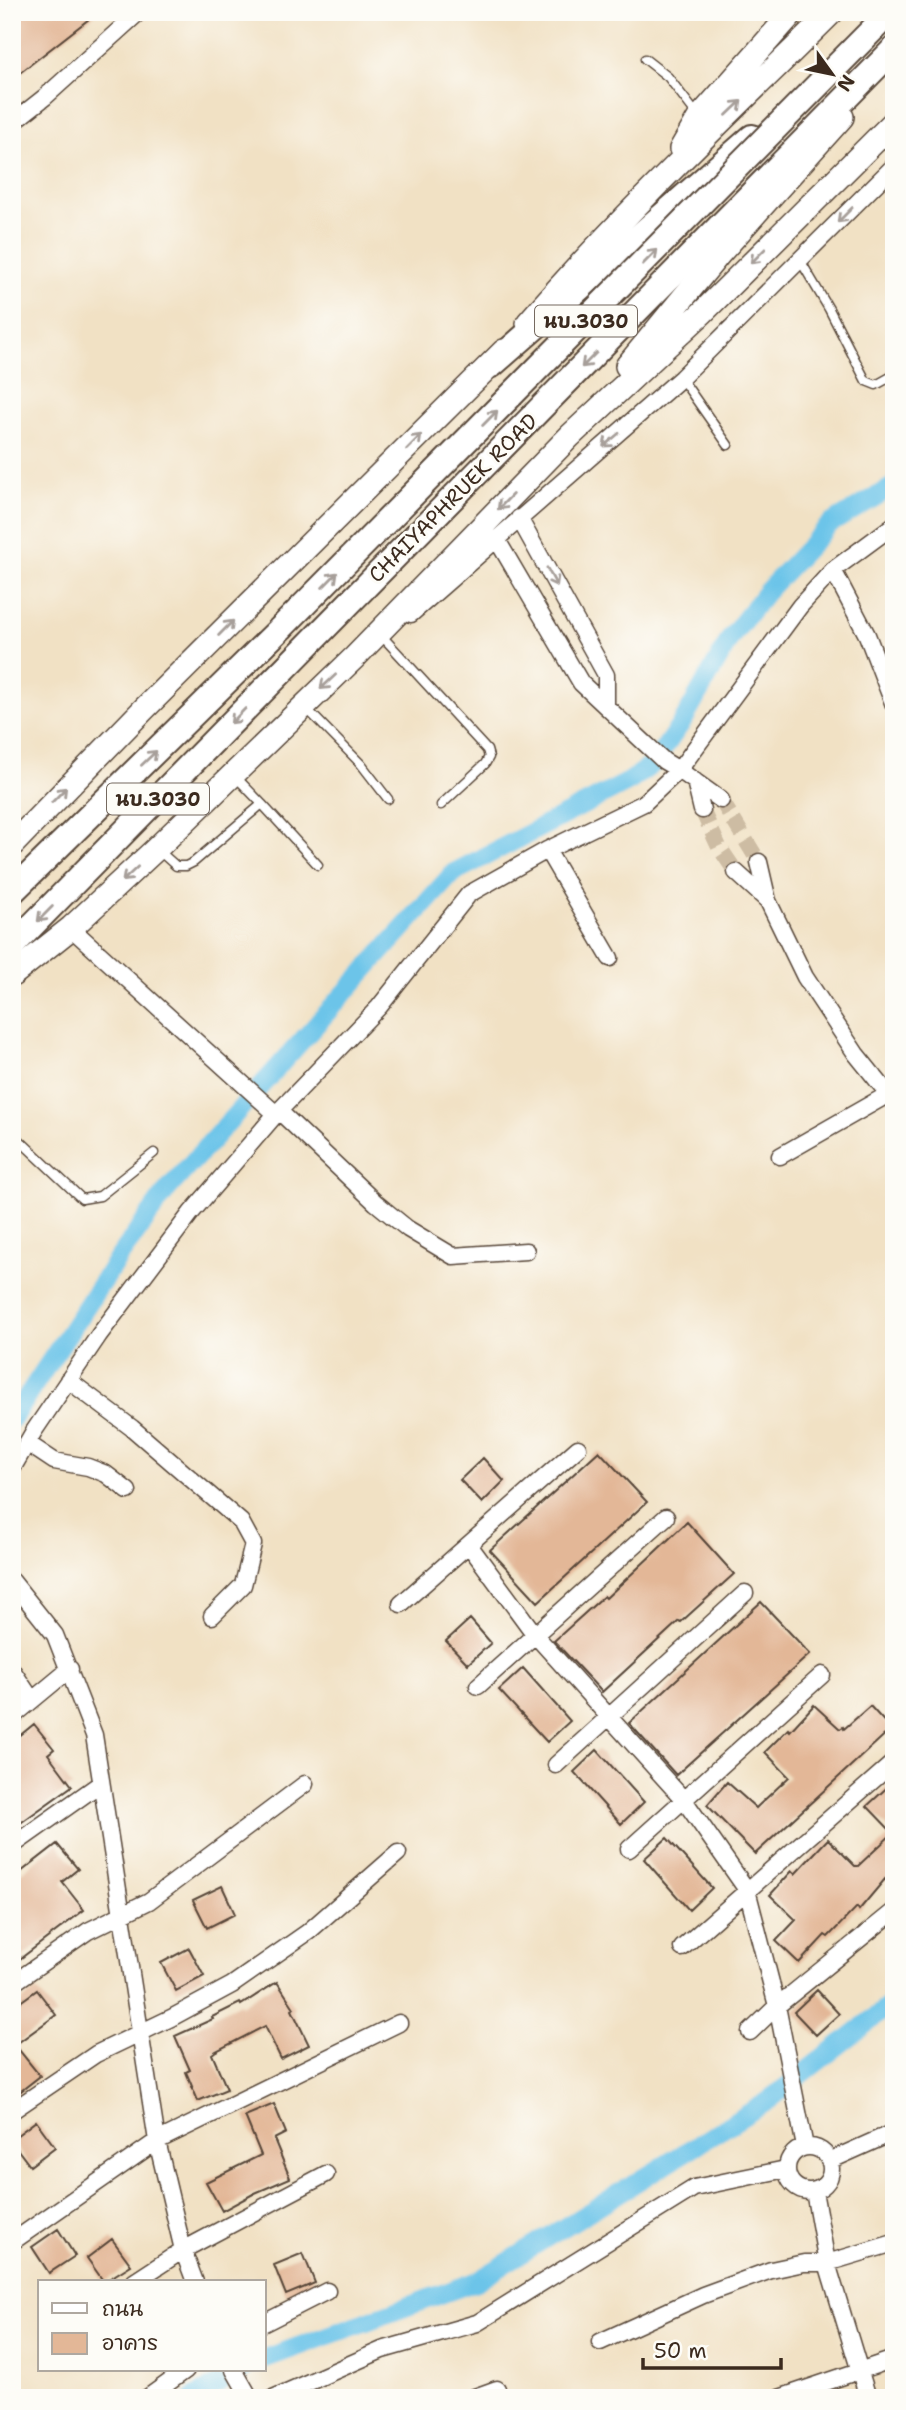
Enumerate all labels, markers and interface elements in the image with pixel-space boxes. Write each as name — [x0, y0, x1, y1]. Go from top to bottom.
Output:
north arrow — [797, 38, 867, 108]
text: N — [831, 70, 860, 96]
one-way arrow — [725, 100, 742, 117]
one-way arrow — [837, 206, 854, 223]
one-way arrow — [641, 248, 658, 265]
one-way arrow — [750, 248, 767, 265]
road number: นบ.3030 — [535, 306, 637, 336]
one-way arrow — [581, 352, 598, 369]
street label: CHAIYAPHRUEK ROAD — [362, 407, 544, 589]
one-way arrow — [481, 410, 498, 427]
one-way arrow — [602, 432, 620, 447]
one-way arrow — [405, 434, 422, 451]
one-way arrow — [497, 494, 514, 511]
one-way arrow — [545, 567, 559, 587]
one-way arrow — [321, 571, 338, 588]
one-way arrow — [217, 620, 234, 637]
one-way arrow — [320, 673, 337, 690]
one-way arrow — [230, 707, 247, 724]
one-way arrow — [140, 750, 157, 767]
road number: นบ.3030 — [107, 784, 209, 814]
one-way arrow — [51, 787, 68, 804]
one-way arrow — [122, 865, 139, 882]
one-way arrow — [36, 905, 53, 922]
legend — [38, 2280, 266, 2372]
text: ถนน — [102, 2295, 143, 2323]
scale bar — [643, 2326, 782, 2370]
text: อาคาร — [102, 2329, 158, 2357]
text: 50 m — [654, 2337, 707, 2365]

